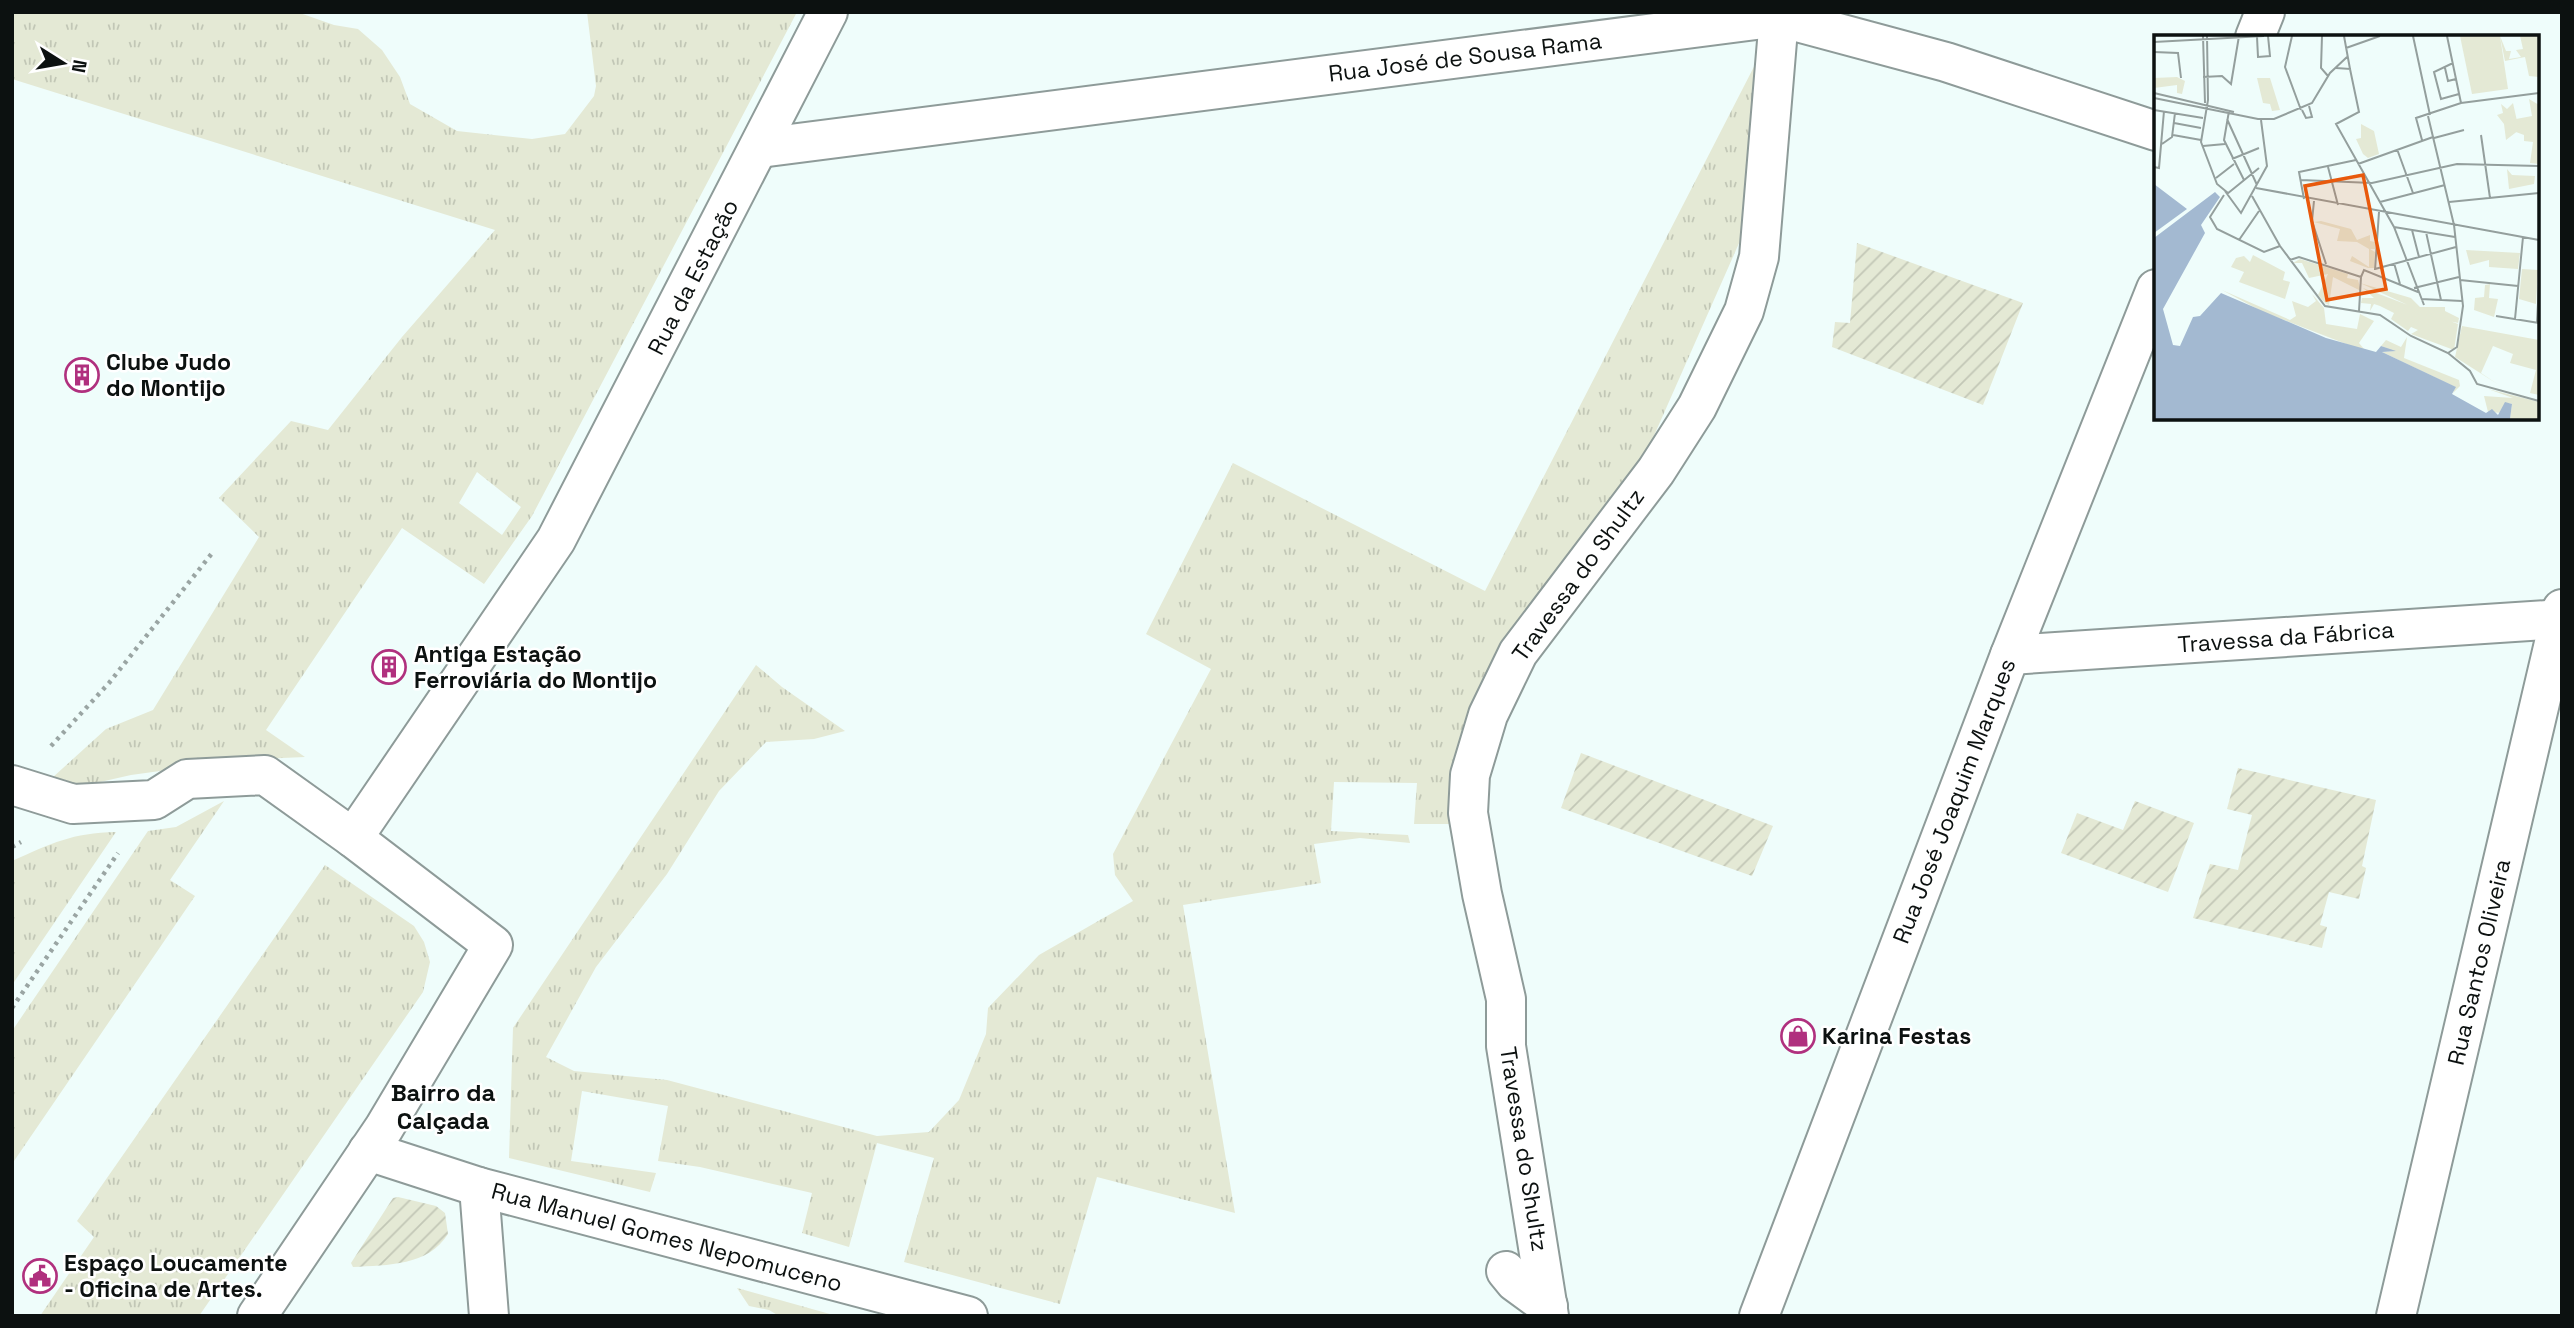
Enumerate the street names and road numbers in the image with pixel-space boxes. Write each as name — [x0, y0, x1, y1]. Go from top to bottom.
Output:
street label: Rua José de Sousa Rama — [1327, 25, 1603, 89]
street label: Rua da Estação — [641, 194, 745, 360]
street label: Travessa do Shultz — [1505, 483, 1651, 667]
street label: Travessa da Fábrica — [2177, 614, 2395, 660]
street label: Rua José Joaquim Marques — [1886, 654, 2022, 948]
street label: Rua Santos Oliveira — [2441, 856, 2517, 1068]
street label: Travessa do Shultz — [1493, 1045, 1555, 1253]
street label: Rua Manuel Gomes Nepomuceno — [488, 1176, 846, 1298]

